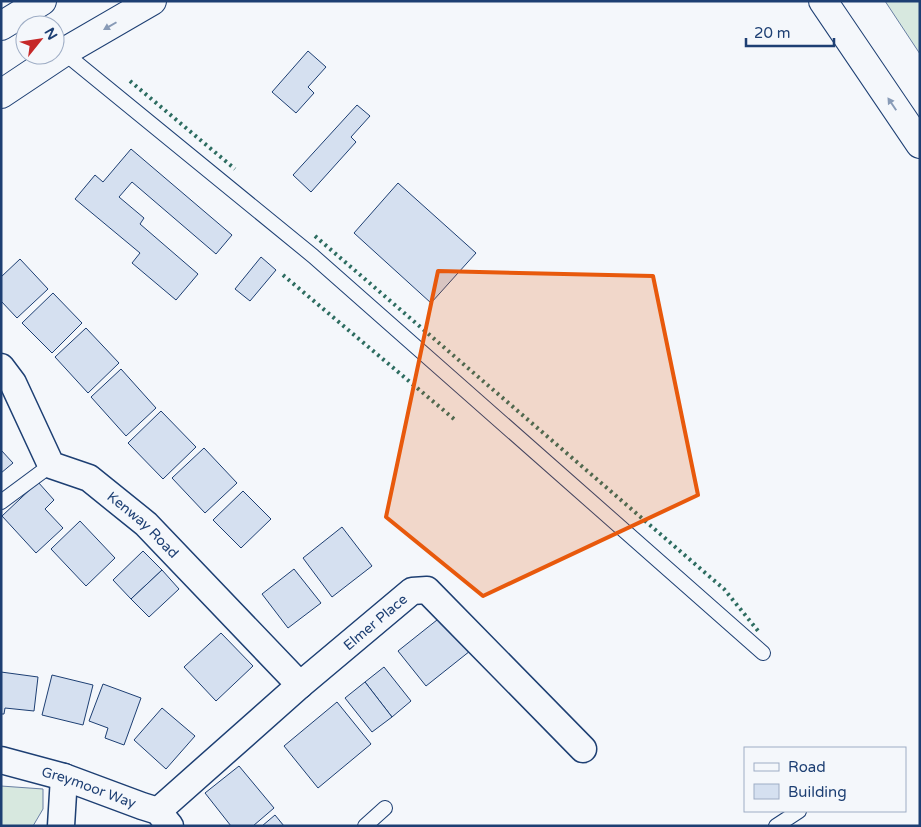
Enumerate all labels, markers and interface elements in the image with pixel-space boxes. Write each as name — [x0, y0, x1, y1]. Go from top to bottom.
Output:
north arrow — [15, 15, 65, 65]
scale bar — [746, 15, 834, 47]
one-way arrow — [103, 21, 116, 30]
text: 20 m — [754, 24, 791, 42]
text: N — [41, 25, 61, 43]
one-way arrow — [888, 97, 897, 110]
street label: Kenway Road — [104, 488, 182, 562]
street label: Elmer Place — [340, 591, 411, 654]
legend — [744, 747, 906, 812]
text: Road — [788, 758, 826, 776]
street label: Greymoor Way — [40, 763, 139, 812]
text: Building — [788, 783, 847, 801]

